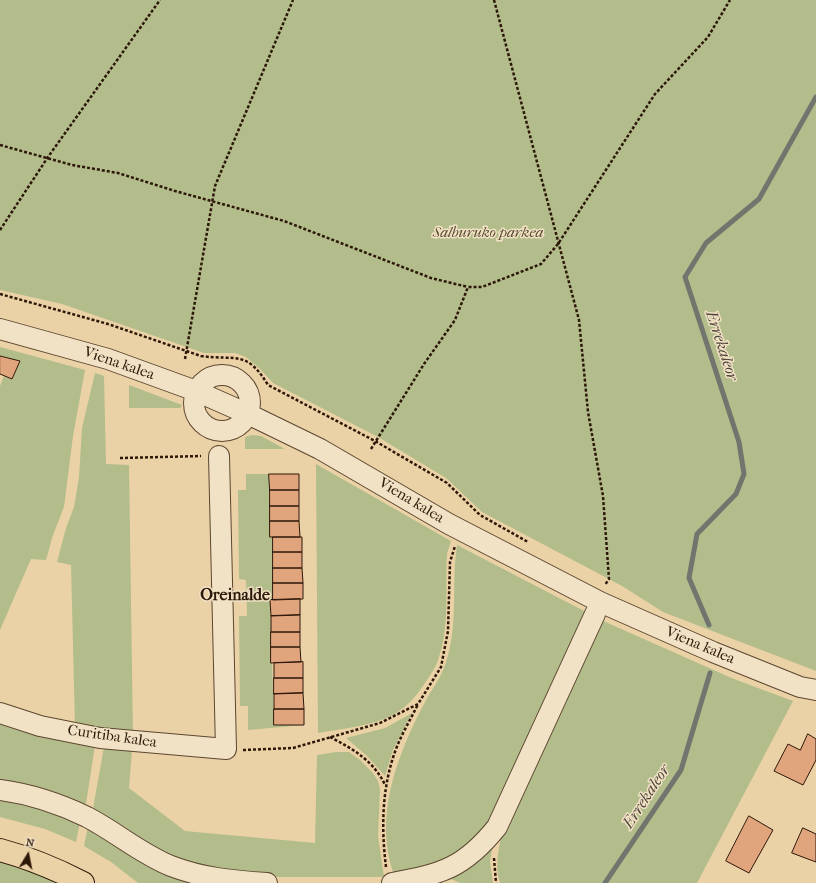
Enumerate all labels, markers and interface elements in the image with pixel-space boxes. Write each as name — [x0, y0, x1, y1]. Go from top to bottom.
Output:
park label: Salburuko parkea — [433, 224, 543, 242]
water label: Errekaleor — [701, 309, 741, 383]
street label: Viena kalea — [81, 344, 157, 384]
street label: Viena kalea — [375, 474, 447, 528]
district label: Oreinalde — [200, 586, 270, 606]
street label: Viena kalea — [663, 623, 737, 669]
street label: Curitiba kalea — [66, 722, 158, 752]
water label: Errekaleor — [619, 761, 675, 833]
north arrow — [8, 835, 48, 875]
text: N — [25, 836, 35, 850]

